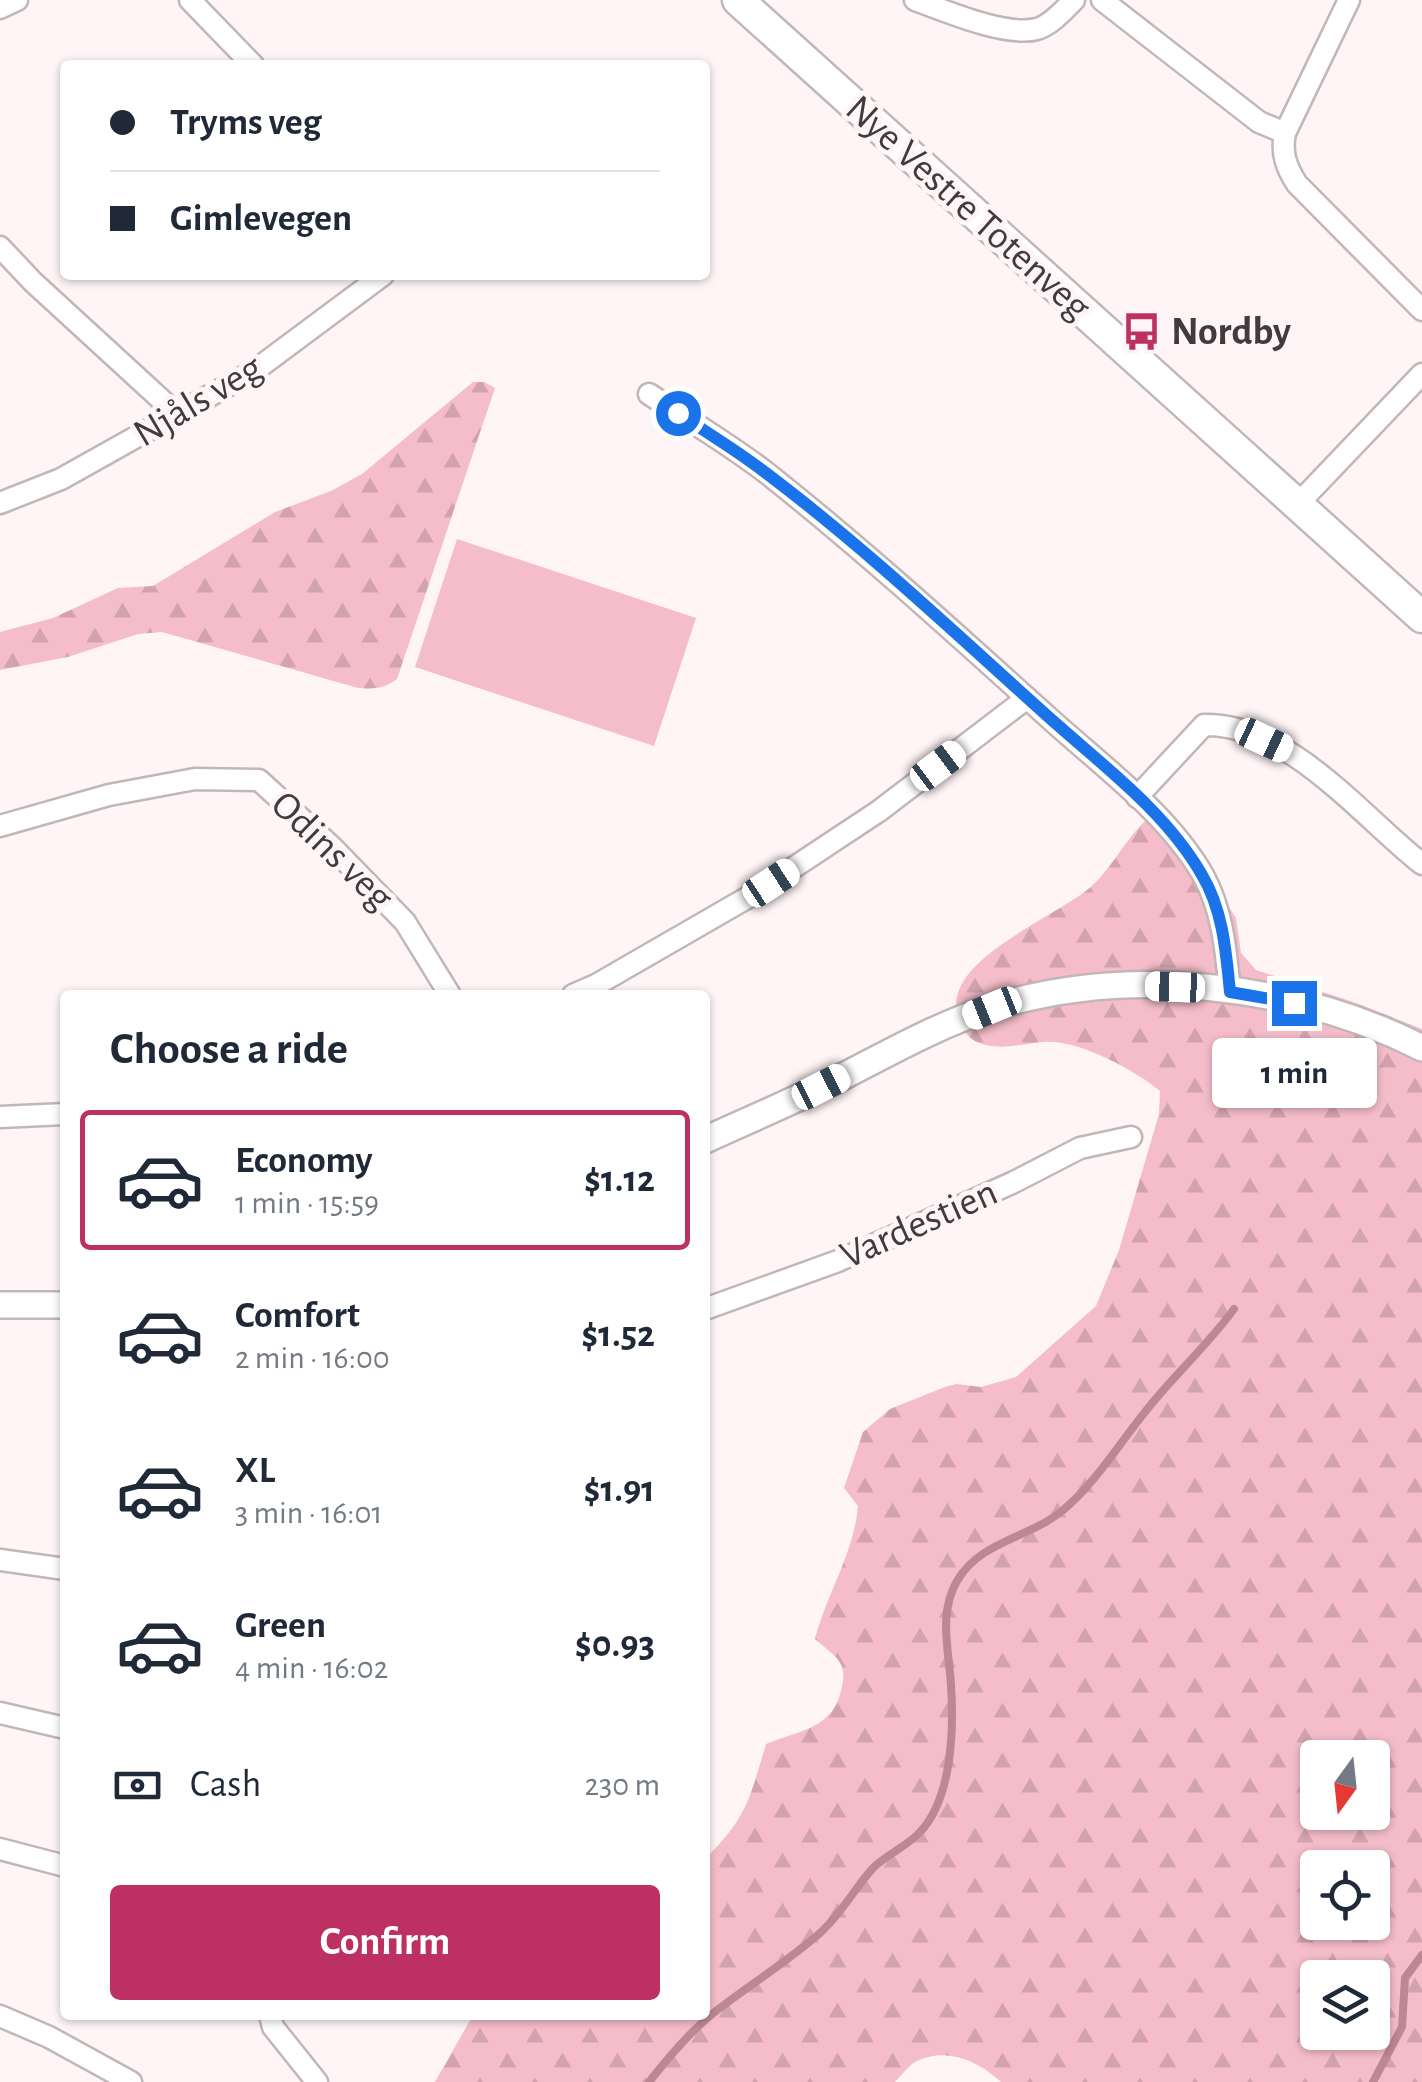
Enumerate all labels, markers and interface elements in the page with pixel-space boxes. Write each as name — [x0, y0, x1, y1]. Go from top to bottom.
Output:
street label: Nye Vestre Totenveg — [838, 88, 1098, 328]
text: Tryms veg — [170, 104, 321, 142]
text: Gimlevegen — [170, 200, 352, 238]
bus stop icon: Nordby — [1120, 311, 1162, 353]
place label: Nordby — [1171, 312, 1291, 352]
street label: Njåls veg — [127, 347, 269, 455]
route start — [656, 391, 701, 436]
car — [1230, 714, 1298, 766]
car — [905, 736, 971, 796]
street label: Odins veg — [264, 784, 401, 918]
car — [738, 854, 804, 912]
car — [1144, 971, 1206, 1003]
route end — [1272, 981, 1317, 1026]
car — [959, 983, 1025, 1033]
text: Choose a ride — [110, 1027, 348, 1072]
callout: 1 min — [1212, 1038, 1376, 1108]
text: 1 min — [1261, 1057, 1328, 1089]
car — [787, 1060, 855, 1114]
icon: car — [115, 1135, 205, 1225]
text: Economy — [235, 1142, 373, 1180]
text: $1.12 — [584, 1161, 655, 1199]
street label: Vardestien — [835, 1172, 1003, 1276]
text: 1 min · 15:59 — [235, 1187, 379, 1219]
icon: car — [115, 1290, 205, 1380]
text: Comfort — [235, 1297, 360, 1335]
text: $1.52 — [581, 1316, 655, 1354]
text: 2 min · 16:00 — [235, 1342, 390, 1374]
icon: car — [115, 1445, 205, 1535]
text: XL — [235, 1452, 275, 1490]
text: $1.91 — [583, 1471, 655, 1509]
text: 3 min · 16:01 — [235, 1497, 383, 1529]
icon: car — [115, 1600, 205, 1690]
text: Green — [235, 1607, 326, 1645]
text: $0.93 — [575, 1626, 655, 1664]
text: 4 min · 16:02 — [235, 1652, 388, 1684]
north arrow — [1300, 1740, 1390, 1830]
map controls — [1300, 1740, 1390, 2050]
icon: cash — [110, 1758, 165, 1813]
text: Cash — [190, 1766, 261, 1804]
text: 230 m — [584, 1769, 660, 1801]
button: locate — [1300, 1850, 1390, 1940]
button: Confirm — [110, 1885, 660, 2000]
button: layers — [1300, 1960, 1390, 2050]

